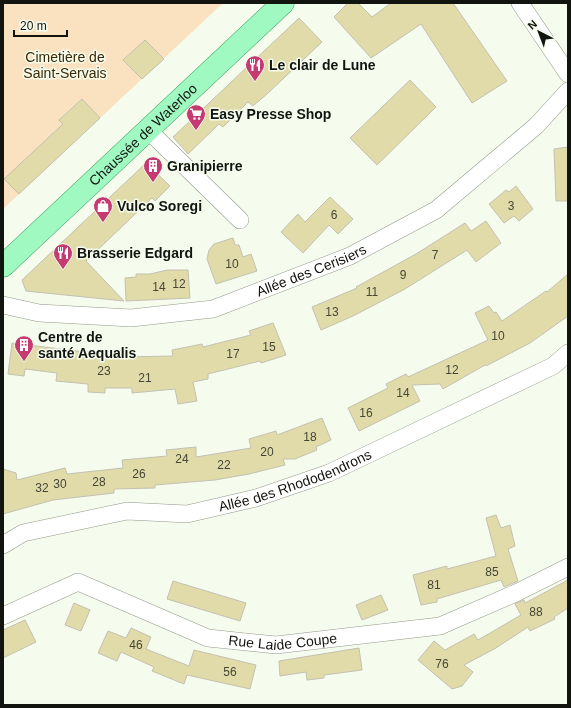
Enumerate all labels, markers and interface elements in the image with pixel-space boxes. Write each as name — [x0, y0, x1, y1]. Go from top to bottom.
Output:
scale bar — [14, 12, 67, 38]
north arrow — [519, 12, 559, 52]
text: N — [525, 17, 539, 32]
text: 20 m — [20, 19, 47, 33]
park label: Cimetière de Saint-Servais — [23, 49, 107, 81]
restaurant icon: Le clair de Lune — [244, 54, 266, 82]
place label: Le clair de Lune — [269, 57, 376, 73]
street label: Chaussée de Waterloo — [86, 80, 200, 189]
supermarket icon: Easy Presse Shop — [185, 103, 207, 131]
place label: Easy Presse Shop — [210, 106, 331, 122]
building icon: Granipierre — [142, 155, 164, 183]
place label: Granipierre — [167, 158, 243, 174]
shop icon: Vulco Soregi — [92, 195, 114, 223]
place label: Vulco Soregi — [117, 198, 202, 214]
house number: 3 — [508, 199, 515, 213]
house number: 6 — [331, 208, 338, 222]
street label: Allée des Cerisiers — [254, 241, 369, 299]
restaurant icon: Brasserie Edgard — [52, 242, 74, 270]
place label: Brasserie Edgard — [77, 245, 193, 261]
house number: 7 — [432, 248, 439, 262]
house number: 10 — [225, 257, 239, 271]
house number: 9 — [400, 268, 407, 282]
house number: 12 — [172, 277, 186, 291]
house number: 14 — [152, 280, 166, 294]
house number: 11 — [366, 285, 379, 299]
house number: 13 — [325, 305, 339, 319]
place label: Centre de santé Aequalis — [38, 329, 137, 361]
house number: 10 — [491, 329, 505, 343]
building icon: Centre de santé Aequalis — [13, 334, 35, 362]
house number: 15 — [262, 340, 276, 354]
house number: 17 — [226, 347, 240, 361]
house number: 12 — [445, 363, 459, 377]
house number: 23 — [97, 364, 111, 378]
house number: 21 — [138, 371, 152, 385]
house number: 14 — [396, 386, 410, 400]
house number: 16 — [359, 406, 373, 420]
house number: 18 — [303, 430, 317, 444]
house number: 20 — [260, 445, 274, 459]
street label: Allée des Rhododendrons — [217, 446, 374, 514]
house number: 24 — [175, 452, 189, 466]
house number: 22 — [217, 458, 231, 472]
house number: 26 — [132, 467, 146, 481]
house number: 28 — [92, 475, 106, 489]
house number: 30 — [53, 477, 67, 491]
house number: 32 — [35, 481, 49, 495]
house number: 85 — [485, 565, 499, 579]
house number: 81 — [427, 578, 441, 592]
house number: 88 — [529, 605, 543, 619]
street label: Rue Laide Coupe — [228, 630, 338, 653]
house number: 46 — [129, 638, 143, 652]
house number: 76 — [435, 657, 449, 671]
house number: 56 — [223, 665, 237, 679]

